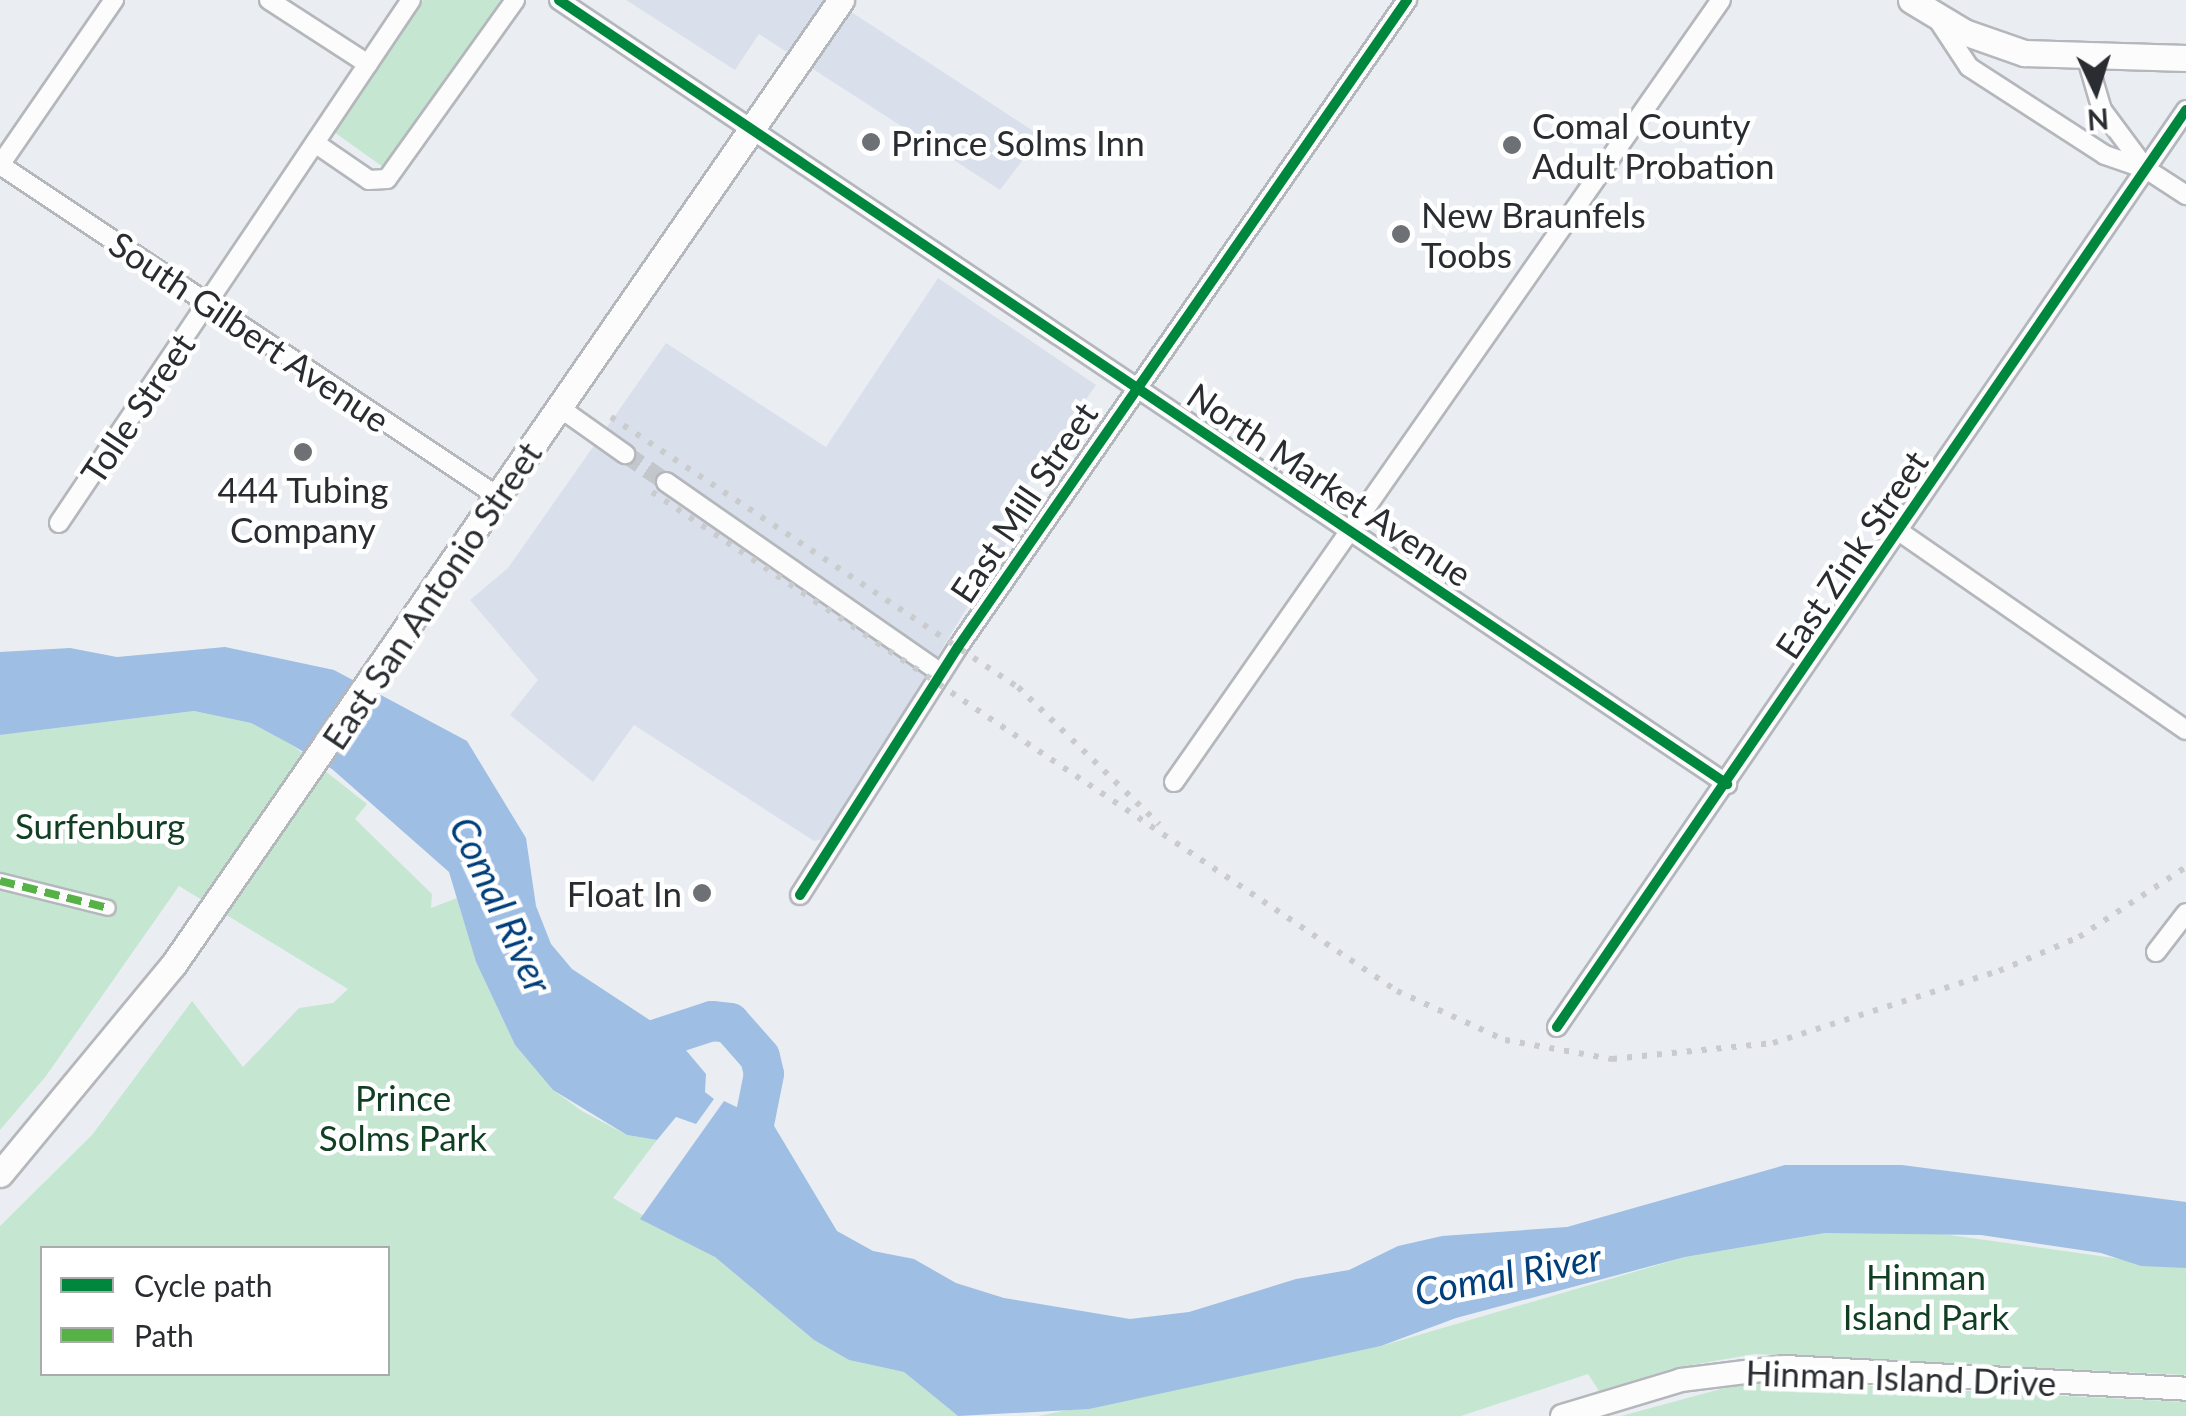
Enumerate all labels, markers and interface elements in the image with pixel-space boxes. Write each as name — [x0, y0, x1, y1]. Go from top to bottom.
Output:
north arrow — [2046, 40, 2146, 140]
text: N — [2086, 102, 2110, 138]
place label: Comal County Adult Probation — [1532, 104, 1774, 186]
place label: Prince Solms Inn — [891, 121, 1145, 163]
marker: Prince Solms Inn — [860, 131, 882, 153]
marker: Comal County Adult Probation — [1501, 134, 1523, 156]
place label: New Braunfels Toobs — [1421, 193, 1646, 275]
street label: South Gilbert Avenue — [102, 221, 398, 441]
marker: New Braunfels Toobs — [1390, 223, 1412, 245]
street label: Tolle Street — [71, 325, 203, 491]
street label: North Market Avenue — [1180, 373, 1480, 595]
street label: East Mill Street — [941, 394, 1105, 610]
street label: East San Antonio Street — [312, 433, 550, 757]
marker: 444 Tubing Company — [292, 441, 314, 463]
street label: East Zink Street — [1766, 442, 1936, 666]
place label: 444 Tubing Company — [217, 468, 389, 550]
park label: Surfenburg — [15, 804, 185, 846]
water label: Comal River — [440, 810, 562, 1000]
place label: Float In — [567, 872, 682, 914]
marker: Float In — [691, 882, 713, 904]
park label: Prince Solms Park — [319, 1076, 487, 1158]
water label: Comal River — [1411, 1234, 1605, 1314]
legend — [40, 1246, 390, 1376]
park label: Hinman Island Park — [1843, 1255, 2009, 1337]
text: Cycle path — [134, 1267, 273, 1303]
text: Path — [134, 1317, 194, 1353]
street label: Hinman Island Drive — [1745, 1351, 2057, 1403]

